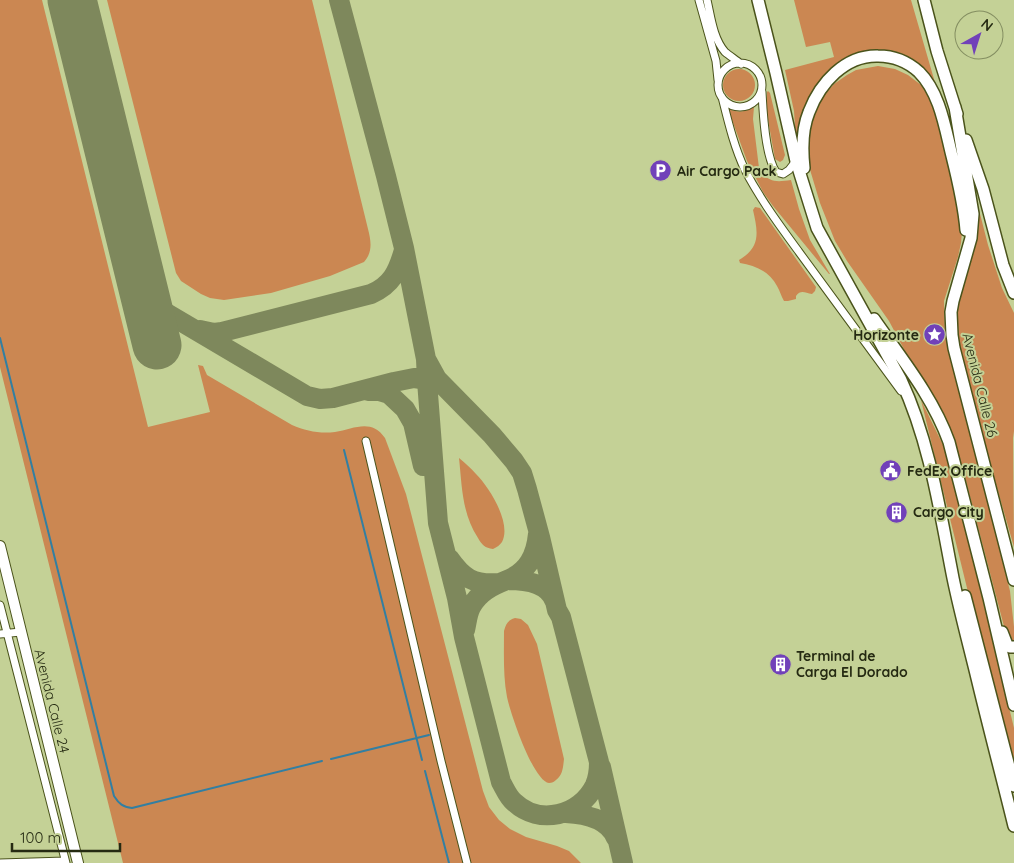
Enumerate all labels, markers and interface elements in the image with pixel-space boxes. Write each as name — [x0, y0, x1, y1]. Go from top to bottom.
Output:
north arrow — [954, 10, 1004, 60]
text: N — [978, 15, 997, 35]
parking icon: Air Cargo Pack — [649, 159, 673, 183]
place label: Air Cargo Pack — [677, 162, 776, 180]
place icon: Horizonte — [923, 323, 947, 347]
place label: Horizonte — [853, 326, 919, 344]
street label: Avenida Calle 26 — [958, 331, 1002, 439]
public building icon: FedEx Office — [879, 459, 903, 483]
place label: FedEx Office — [907, 462, 992, 480]
building icon: Cargo City — [885, 500, 909, 524]
place label: Cargo City — [913, 503, 984, 521]
street label: Avenida Calle 24 — [30, 647, 74, 755]
place label: Terminal de Carga El Dorado — [796, 647, 908, 681]
building icon: Terminal de Carga El Dorado — [768, 652, 792, 676]
scale bar — [12, 820, 120, 852]
text: 100 m — [20, 828, 61, 847]

